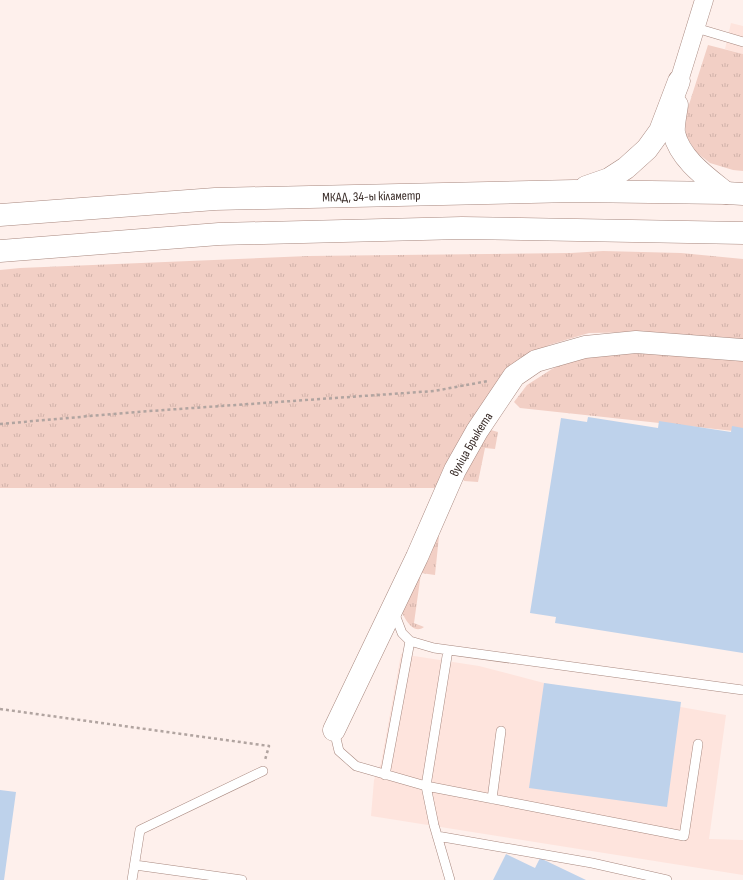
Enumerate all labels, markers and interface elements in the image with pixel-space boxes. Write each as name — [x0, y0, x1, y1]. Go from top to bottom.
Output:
street label: МКАД, 34-ы кіламетр — [322, 187, 421, 206]
street label: вуліца Брыкета — [446, 409, 496, 479]

